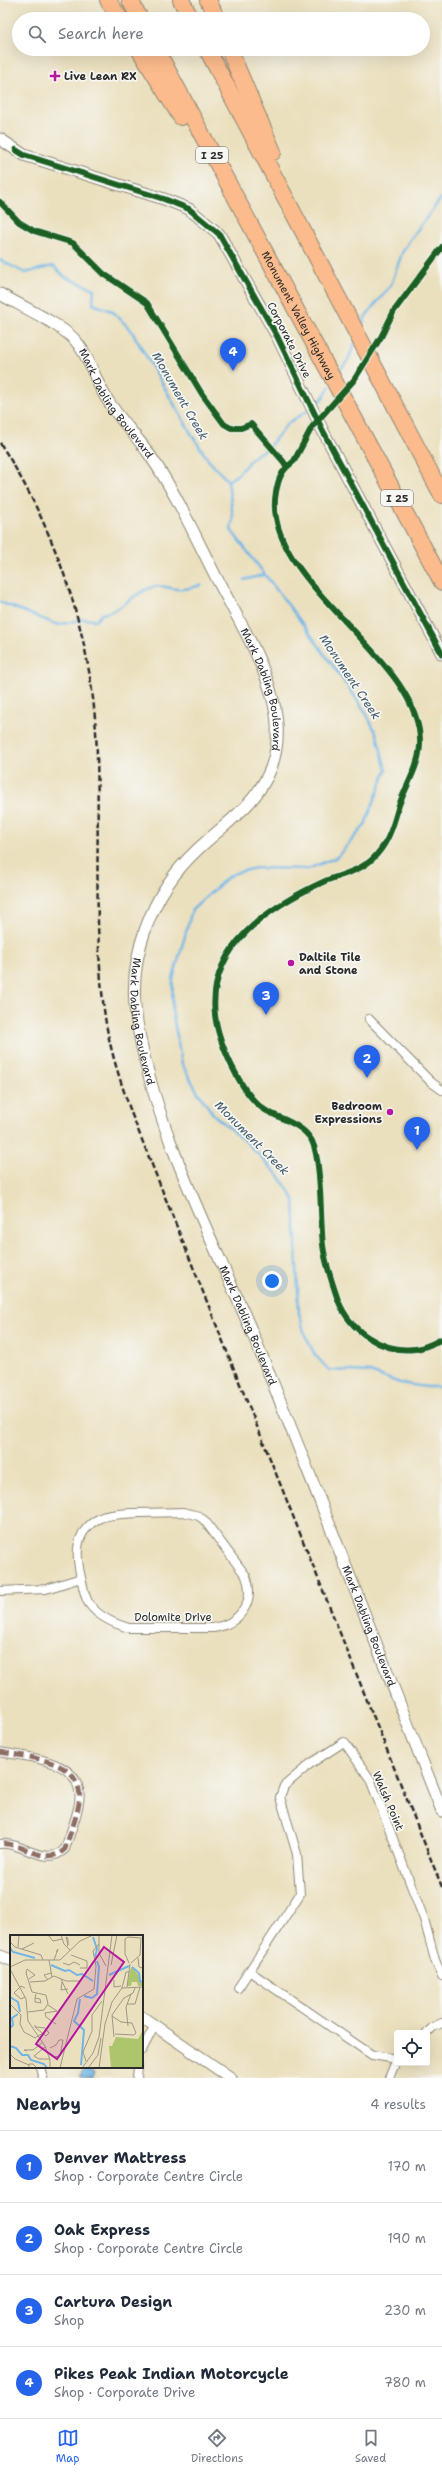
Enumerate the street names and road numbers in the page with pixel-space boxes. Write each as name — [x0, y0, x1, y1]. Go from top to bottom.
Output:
road number: I 25 — [196, 147, 228, 163]
street label: Monument Valley Highway — [258, 248, 339, 382]
street label: Corporate Drive — [263, 299, 315, 381]
street label: Mark Dabling Boulevard — [75, 345, 157, 461]
road number: I 25 — [381, 490, 413, 506]
street label: Mark Dabling Boulevard — [237, 625, 285, 752]
street label: Mark Dabling Boulevard — [127, 957, 159, 1087]
street label: Mark Dabling Boulevard — [216, 1263, 280, 1387]
street label: Mark Dabling Boulevard — [339, 1563, 400, 1689]
street label: Dolomite Drive — [134, 1610, 212, 1625]
street label: Walsh Point — [369, 1769, 407, 1833]

